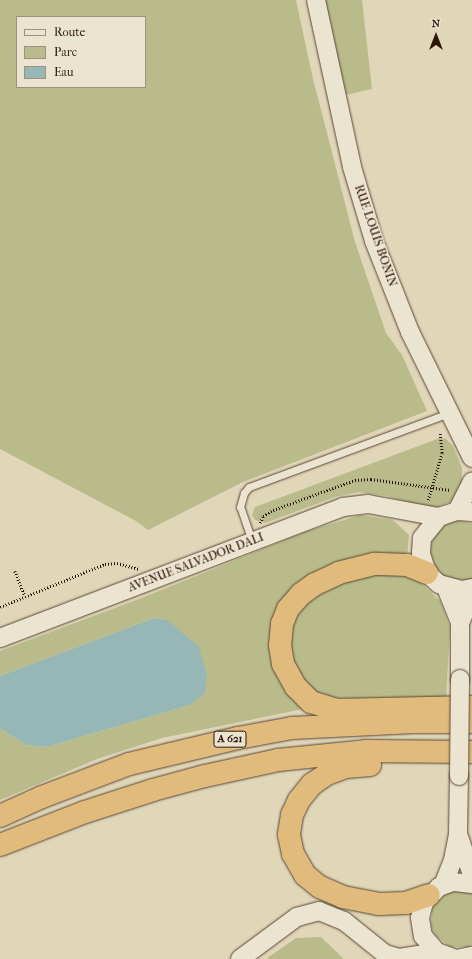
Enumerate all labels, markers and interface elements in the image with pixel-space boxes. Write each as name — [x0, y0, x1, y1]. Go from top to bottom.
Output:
legend — [16, 16, 146, 88]
north arrow — [416, 16, 456, 56]
text: N — [432, 17, 440, 30]
text: Route — [54, 25, 86, 39]
text: Parc — [54, 45, 77, 59]
text: Eau — [54, 65, 74, 79]
street label: RUE LOUIS BONIN — [351, 183, 399, 289]
street label: AVENUE SALVADOR DALI — [126, 530, 266, 596]
road number: A 621 — [213, 730, 247, 748]

